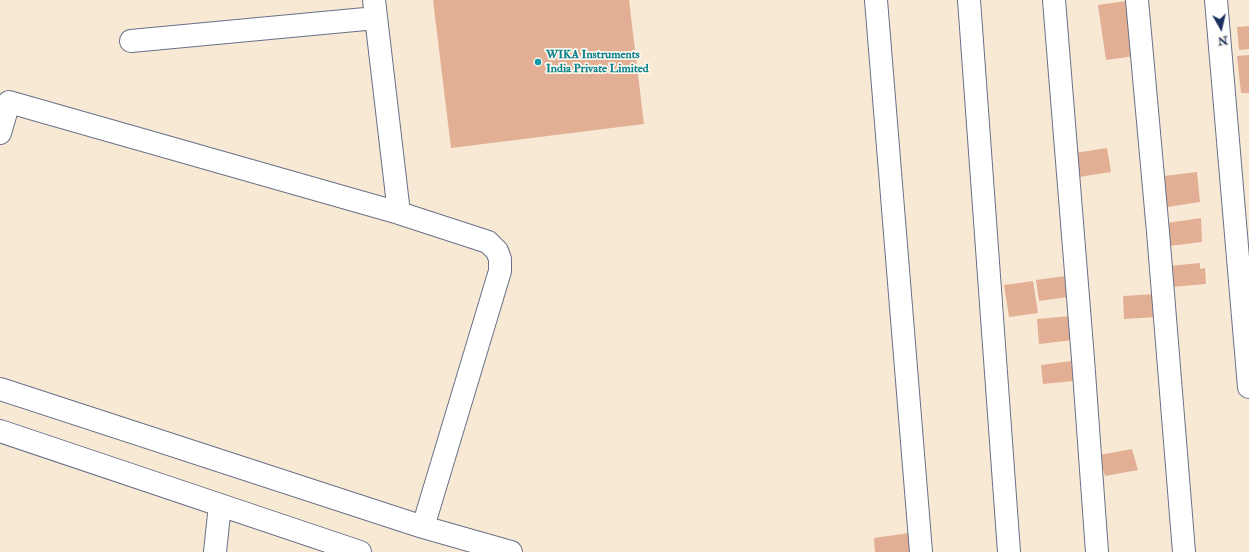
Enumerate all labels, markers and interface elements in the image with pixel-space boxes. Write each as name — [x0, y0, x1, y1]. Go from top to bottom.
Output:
north arrow — [1201, 8, 1241, 48]
text: N — [1217, 33, 1229, 48]
place label: WIKA Instruments India Private Limited — [546, 48, 649, 76]
marker: WIKA Instruments India Private Limited — [533, 57, 543, 67]

